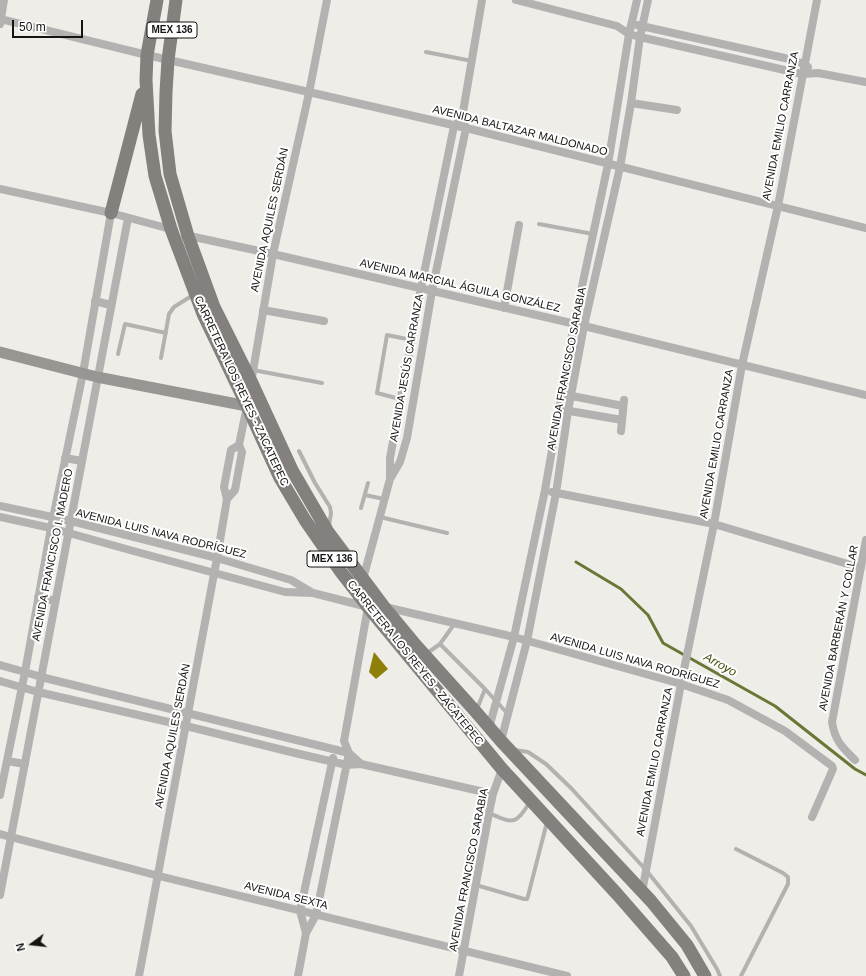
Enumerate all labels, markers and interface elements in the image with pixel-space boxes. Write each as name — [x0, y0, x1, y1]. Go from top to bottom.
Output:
scale bar — [14, 12, 85, 38]
text: 50 m — [19, 20, 46, 34]
road number: MEX 136 — [147, 22, 197, 38]
street label: AVENIDA EMILIO CARRANZA — [760, 50, 802, 202]
street label: AVENIDA BALTAZAR MALDONADO — [431, 103, 609, 159]
street label: AVENIDA AQUILES SERDÁN — [248, 147, 292, 293]
street label: AVENIDA MARCIAL ÁGUILA GONZÁLEZ — [359, 256, 561, 316]
street label: AVENIDA FRANCISCO SARABIA — [545, 286, 589, 452]
street label: AVENIDA JESÚS CARRANZA — [388, 293, 426, 443]
street label: CARRETERA LOS REYES - ZACATEPEC — [191, 294, 291, 488]
street label: AVENIDA EMILIO CARRANZA — [697, 368, 737, 520]
street label: AVENIDA FRANCISCO I. MADERO — [30, 467, 76, 643]
street label: AVENIDA LUIS NAVA RODRÍGUEZ — [74, 506, 248, 562]
street label: AVENIDA BARBERÁN Y COLLAR — [816, 544, 862, 712]
road number: MEX 136 — [307, 551, 357, 567]
street label: CARRETERA LOS REYES - ZACATEPEC — [344, 578, 486, 748]
street label: AVENIDA LUIS NAVA RODRÍGUEZ — [549, 630, 721, 692]
water label: Arroyo — [701, 650, 739, 680]
street label: AVENIDA AQUILES SERDÁN — [152, 663, 194, 809]
street label: AVENIDA EMILIO CARRANZA — [634, 686, 676, 838]
street label: AVENIDA FRANCISCO SARABIA — [447, 787, 491, 953]
street label: AVENIDA SEXTA — [243, 879, 329, 913]
north arrow — [12, 924, 52, 964]
text: N — [14, 942, 27, 953]

